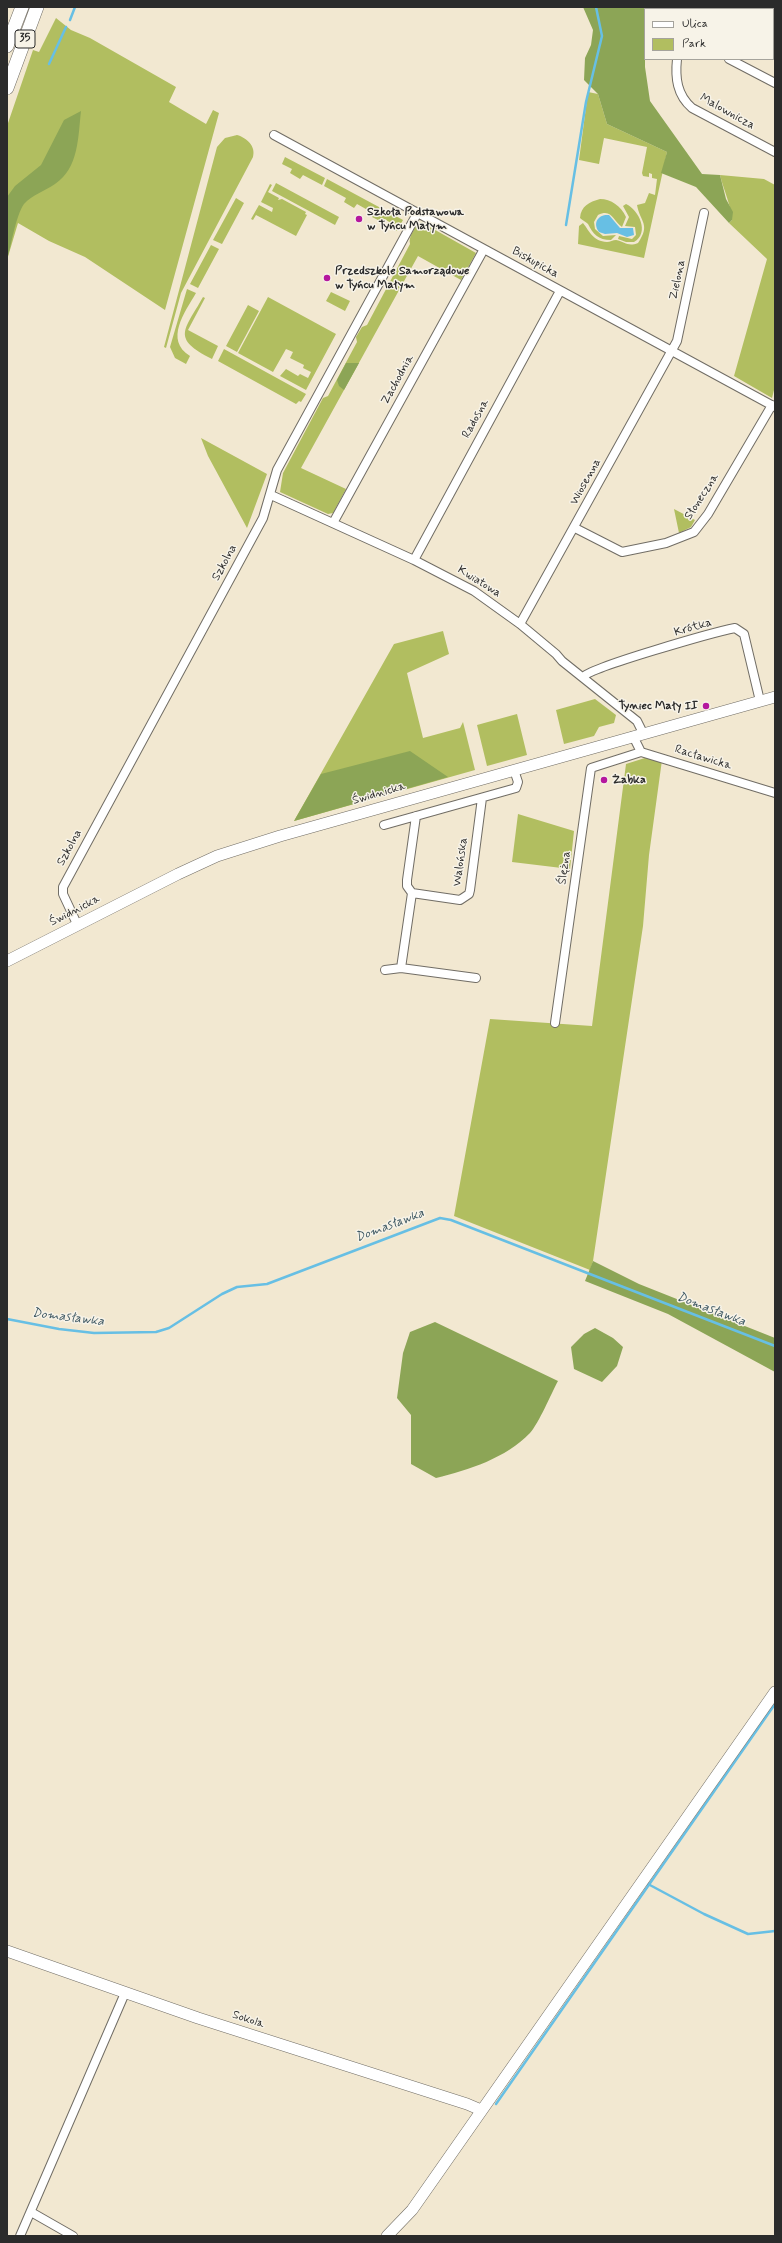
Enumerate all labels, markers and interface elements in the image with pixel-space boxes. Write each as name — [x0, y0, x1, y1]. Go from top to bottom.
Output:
legend — [644, 8, 774, 60]
text: Ulica — [682, 16, 708, 32]
road number: 35 — [15, 30, 35, 48]
text: Park — [682, 36, 706, 52]
street label: Malownicza — [697, 91, 757, 133]
place label: Szkoła Podstawowa w Tyńcu Małym — [367, 205, 464, 233]
marker: Szkoła Podstawowa w Tyńcu Małym — [354, 214, 364, 224]
street label: Biskupicka — [509, 244, 561, 282]
street label: Zielona — [667, 259, 689, 301]
place label: Przedszkole Samorządowe w Tyńcu Małym — [335, 264, 469, 292]
marker: Przedszkole Samorządowe w Tyńcu Małym — [322, 273, 332, 283]
street label: Zachodnia — [379, 353, 417, 407]
street label: Radosna — [459, 397, 493, 441]
street label: Wiosenna — [567, 456, 605, 508]
street label: Słoneczna — [682, 471, 722, 523]
street label: Szkolna — [209, 542, 241, 584]
street label: Kwiatowa — [455, 563, 503, 601]
street label: Krótka — [672, 616, 714, 640]
place label: Tyniec Mały II — [619, 699, 698, 713]
marker: Tyniec Mały II — [701, 701, 711, 711]
street label: Racławicka — [673, 743, 733, 773]
place label: Żabka — [612, 773, 646, 787]
marker: Żabka — [599, 775, 609, 785]
street label: Świdnicka — [351, 780, 407, 808]
street label: Szkolna — [54, 827, 86, 869]
street label: Walońska — [450, 837, 472, 887]
street label: Ślężna — [556, 850, 574, 886]
street label: Świdnicka — [47, 892, 103, 930]
water label: Domasławka — [354, 1206, 426, 1246]
water label: Domasławka — [675, 1290, 747, 1330]
water label: Domasławka — [31, 1306, 105, 1330]
street label: Sokola — [230, 2008, 266, 2032]

